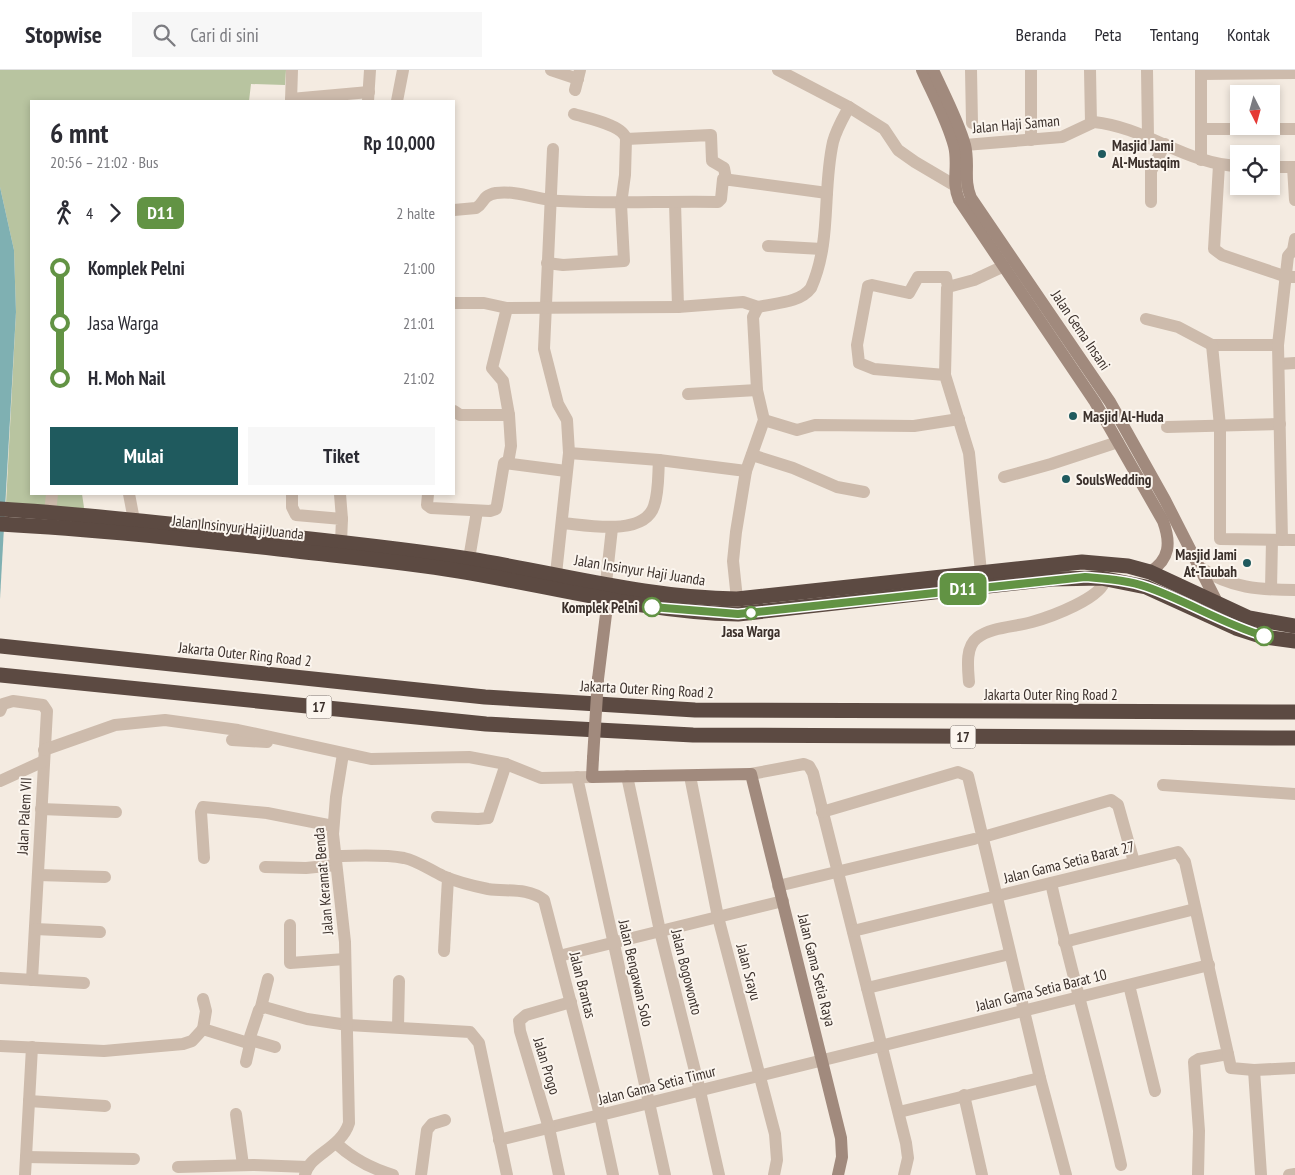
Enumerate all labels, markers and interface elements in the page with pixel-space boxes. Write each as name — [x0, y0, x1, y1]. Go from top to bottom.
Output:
search box — [132, 12, 482, 57]
text: Stopwise — [25, 19, 102, 50]
icon: search — [150, 21, 178, 49]
text: Cari di sini — [190, 23, 259, 47]
text: Beranda — [1016, 23, 1066, 46]
text: Peta — [1094, 23, 1122, 46]
text: Tentang — [1150, 23, 1199, 46]
text: Kontak — [1227, 23, 1270, 46]
north arrow — [1230, 85, 1280, 135]
map controls — [1230, 85, 1280, 195]
street label: Jalan Haji Saman — [971, 111, 1060, 137]
text: 6 mnt — [50, 114, 108, 151]
text: Rp 10,000 — [364, 131, 435, 155]
place label: Masjid Jami Al-Mustaqim — [1111, 136, 1180, 172]
button: locate — [1230, 145, 1280, 195]
marker: Masjid Jami Al-Mustaqim — [1096, 148, 1108, 160]
text: 20:56 – 21:02 · Bus — [50, 152, 158, 172]
icon: walk — [50, 199, 78, 227]
icon: forward — [101, 199, 129, 227]
text: D11 — [147, 201, 174, 224]
text: 4 — [86, 203, 93, 223]
text: 2 halte — [396, 203, 435, 223]
text: Komplek Pelni — [88, 256, 185, 280]
text: 21:00 — [403, 258, 435, 278]
street label: Jalan Gema Insani — [1047, 286, 1115, 374]
text: Jasa Warga — [88, 311, 159, 335]
text: 21:01 — [403, 313, 435, 333]
text: H. Moh Nail — [88, 366, 165, 390]
text: 21:02 — [403, 368, 435, 388]
place label: Masjid Al-Huda — [1083, 407, 1164, 426]
marker: Masjid Al-Huda — [1067, 410, 1079, 422]
button: Mulai — [50, 427, 238, 485]
button: Tiket — [248, 427, 435, 485]
place label: SoulsWedding — [1076, 470, 1152, 489]
marker: SoulsWedding — [1060, 473, 1072, 485]
street label: Jalan Insinyur Haji Juanda — [170, 511, 305, 543]
place label: Masjid Jami At-Taubah — [1175, 545, 1237, 581]
street label: Jalan Insinyur Haji Juanda — [572, 550, 707, 590]
marker: Masjid Jami At-Taubah — [1241, 557, 1253, 569]
line badge: D11 — [934, 573, 992, 605]
text: D11 — [950, 577, 976, 600]
marker: Komplek Pelni — [642, 597, 662, 617]
place label: Komplek Pelni — [562, 598, 638, 617]
marker: Jasa Warga — [744, 606, 758, 620]
place label: Jasa Warga — [721, 622, 780, 641]
unlabelled marker — [1254, 626, 1274, 646]
street label: Jakarta Outer Ring Road 2 — [177, 637, 312, 670]
street label: Jakarta Outer Ring Road 2 — [579, 676, 714, 702]
street label: Jakarta Outer Ring Road 2 — [983, 685, 1118, 704]
road number: 17 — [306, 696, 332, 719]
road number: 17 — [950, 726, 976, 749]
street label: Jalan Palem VII — [12, 777, 36, 856]
street label: Jalan Keramat Benda — [309, 827, 337, 936]
street label: Jalan Gama Setia Barat 27 — [1001, 837, 1136, 888]
street label: Jalan Gama Setia Raya — [794, 911, 840, 1028]
street label: Jalan Bengawan Solo — [614, 917, 657, 1028]
street label: Jalan Bogowonto — [667, 926, 707, 1017]
street label: Jalan Srayu — [732, 941, 766, 1002]
street label: Jalan Brantas — [565, 949, 600, 1020]
street label: Jalan Gama Setia Barat 10 — [973, 964, 1109, 1016]
street label: Jalan Progo — [529, 1034, 565, 1097]
street label: Jalan Gama Setia Timur — [595, 1061, 719, 1109]

